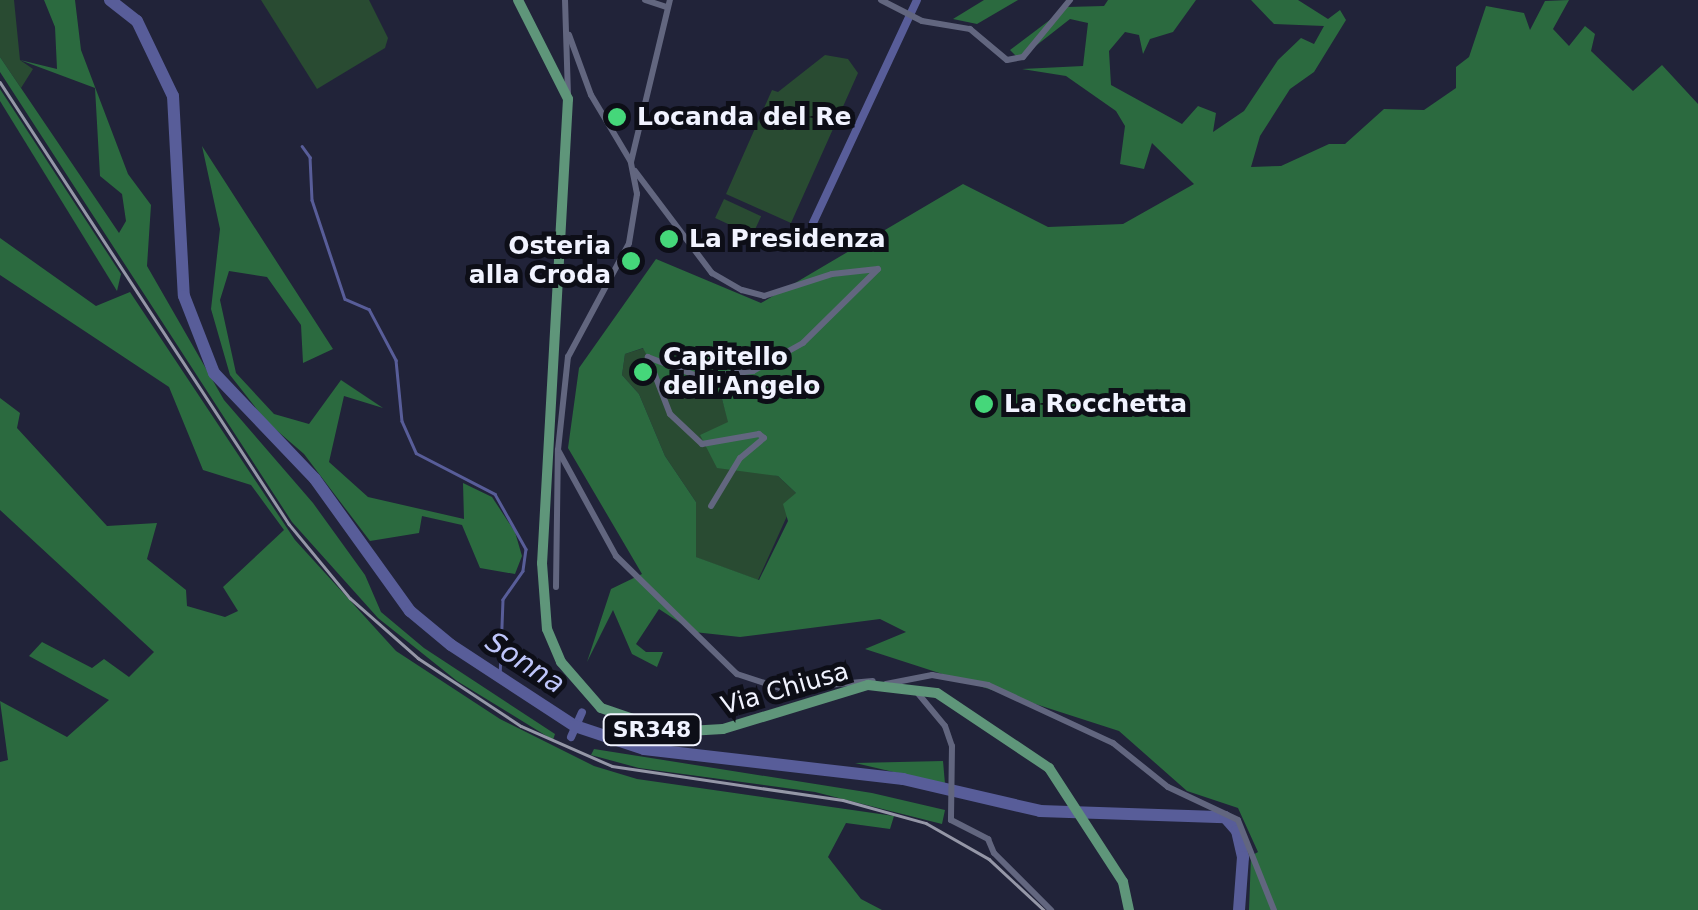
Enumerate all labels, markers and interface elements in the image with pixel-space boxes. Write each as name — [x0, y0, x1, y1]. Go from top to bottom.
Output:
place label: Locanda del Re — [637, 102, 851, 132]
marker: Locanda del Re — [606, 106, 628, 128]
place label: La Presidenza — [689, 224, 886, 254]
marker: La Presidenza — [658, 228, 680, 250]
place label: Osteria alla Croda — [469, 232, 611, 291]
marker: Osteria alla Croda — [620, 250, 642, 272]
place label: Capitello dell'Angelo — [663, 343, 820, 402]
marker: Capitello dell'Angelo — [632, 361, 654, 383]
place label: La Rocchetta — [1004, 389, 1187, 419]
marker: La Rocchetta — [973, 393, 995, 415]
water label: Sonna — [479, 625, 571, 701]
street label: Via Chiusa — [718, 656, 852, 722]
road number: SR348 — [602, 713, 702, 747]

